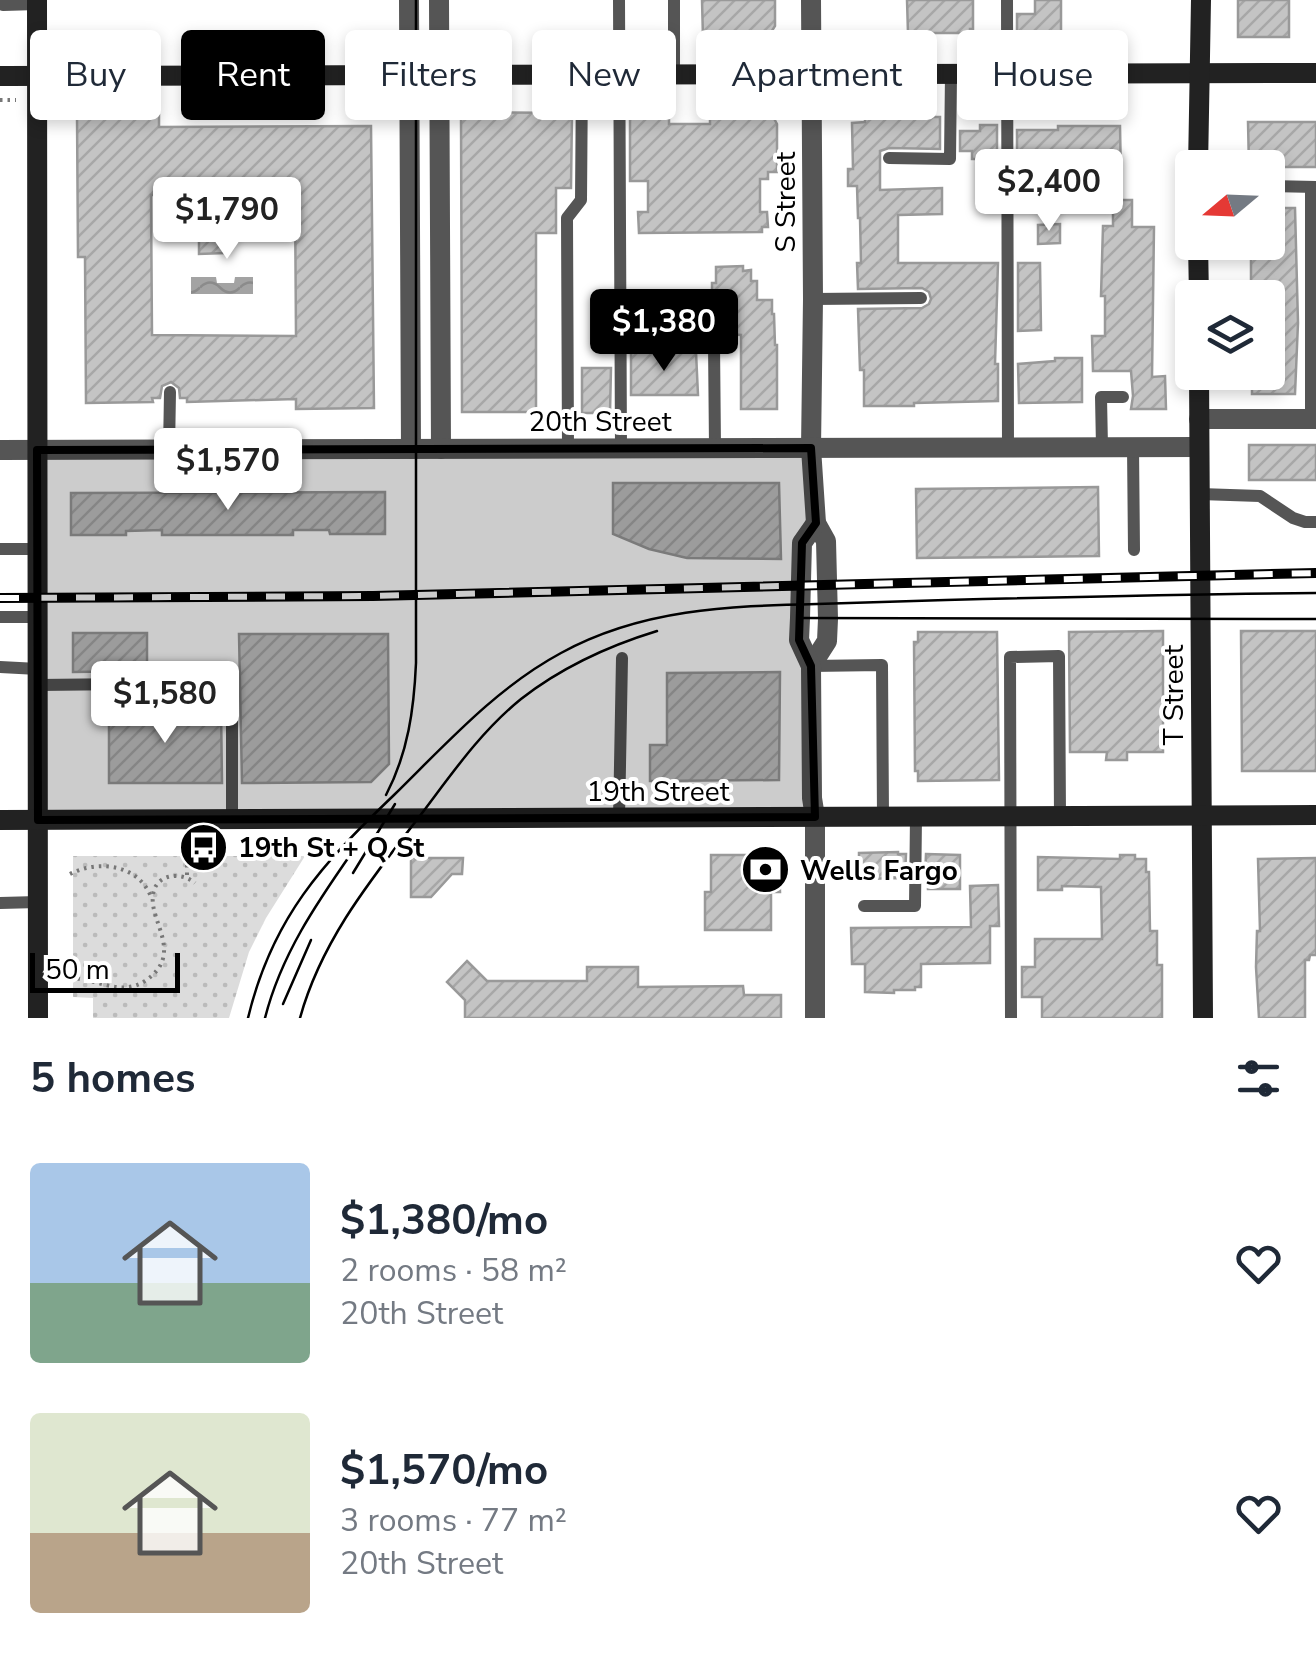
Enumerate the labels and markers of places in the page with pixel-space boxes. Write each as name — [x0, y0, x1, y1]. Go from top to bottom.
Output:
pin: $2,400 — [968, 149, 1130, 234]
pin: $1,790 — [146, 177, 308, 262]
pin: $1,380 — [583, 289, 745, 374]
pin: $1,570 — [147, 428, 309, 513]
pin: $1,580 — [84, 661, 246, 746]
bus stop icon: 19th St + Q St — [177, 821, 229, 873]
place label: 19th St + Q St — [238, 829, 425, 867]
bank icon: Wells Fargo — [739, 844, 791, 896]
place label: Wells Fargo — [800, 852, 958, 890]

